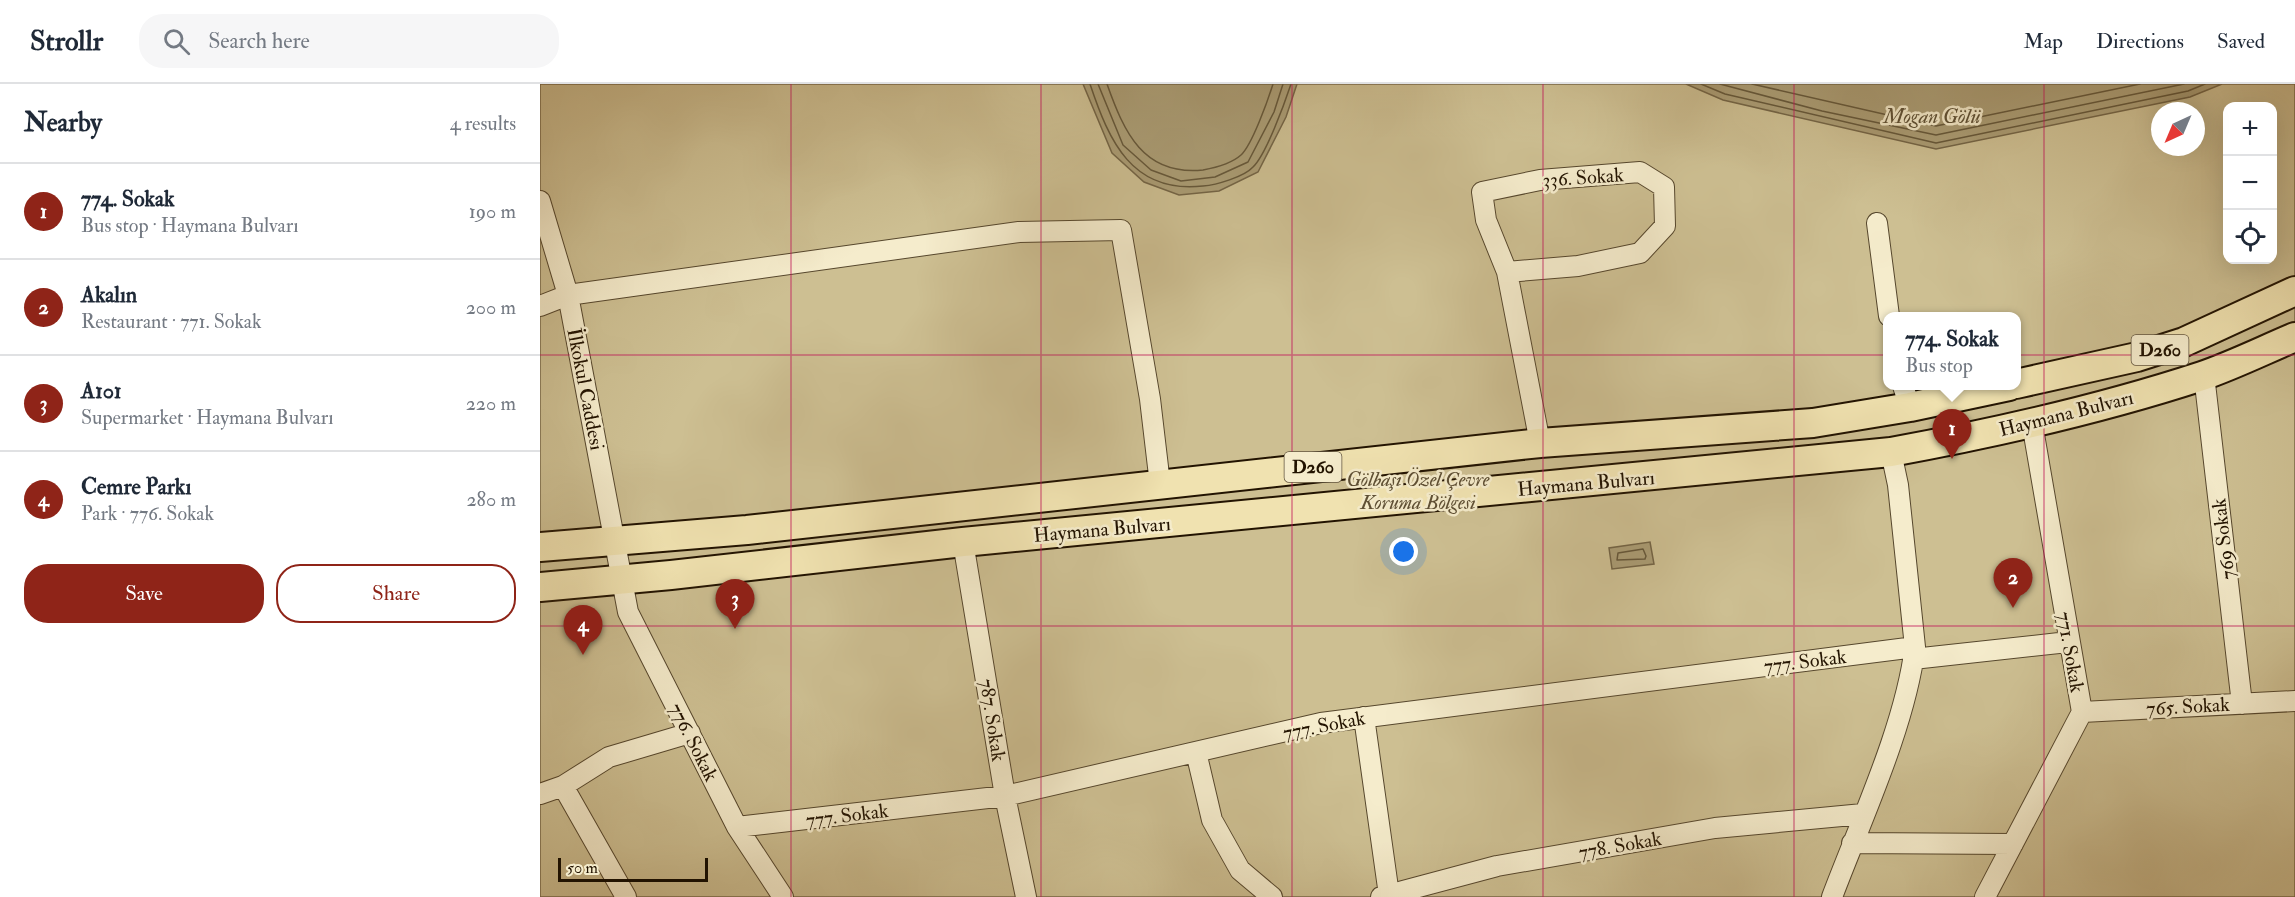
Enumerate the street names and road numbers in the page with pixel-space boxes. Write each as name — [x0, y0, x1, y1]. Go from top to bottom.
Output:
street label: 336. Sokak — [1542, 162, 1625, 193]
street label: İlkokul Caddesi — [561, 326, 610, 452]
road number: D260 — [2132, 335, 2188, 365]
street label: Haymana Bulvarı — [1996, 385, 2136, 442]
road number: D260 — [1284, 452, 1342, 482]
street label: Haymana Bulvarı — [1516, 465, 1656, 502]
street label: 769 Sokak — [2206, 497, 2241, 581]
street label: Haymana Bulvarı — [1032, 511, 1172, 548]
street label: 771. Sokak — [2051, 610, 2090, 695]
street label: 777. Sokak — [1762, 644, 1848, 679]
street label: 787. Sokak — [974, 677, 1011, 764]
street label: 765. Sokak — [2146, 692, 2231, 721]
street label: 776. Sokak — [663, 699, 724, 786]
street label: 777. Sokak — [1281, 705, 1368, 746]
street label: 777. Sokak — [804, 798, 890, 833]
street label: 778. Sokak — [1577, 826, 1664, 865]

